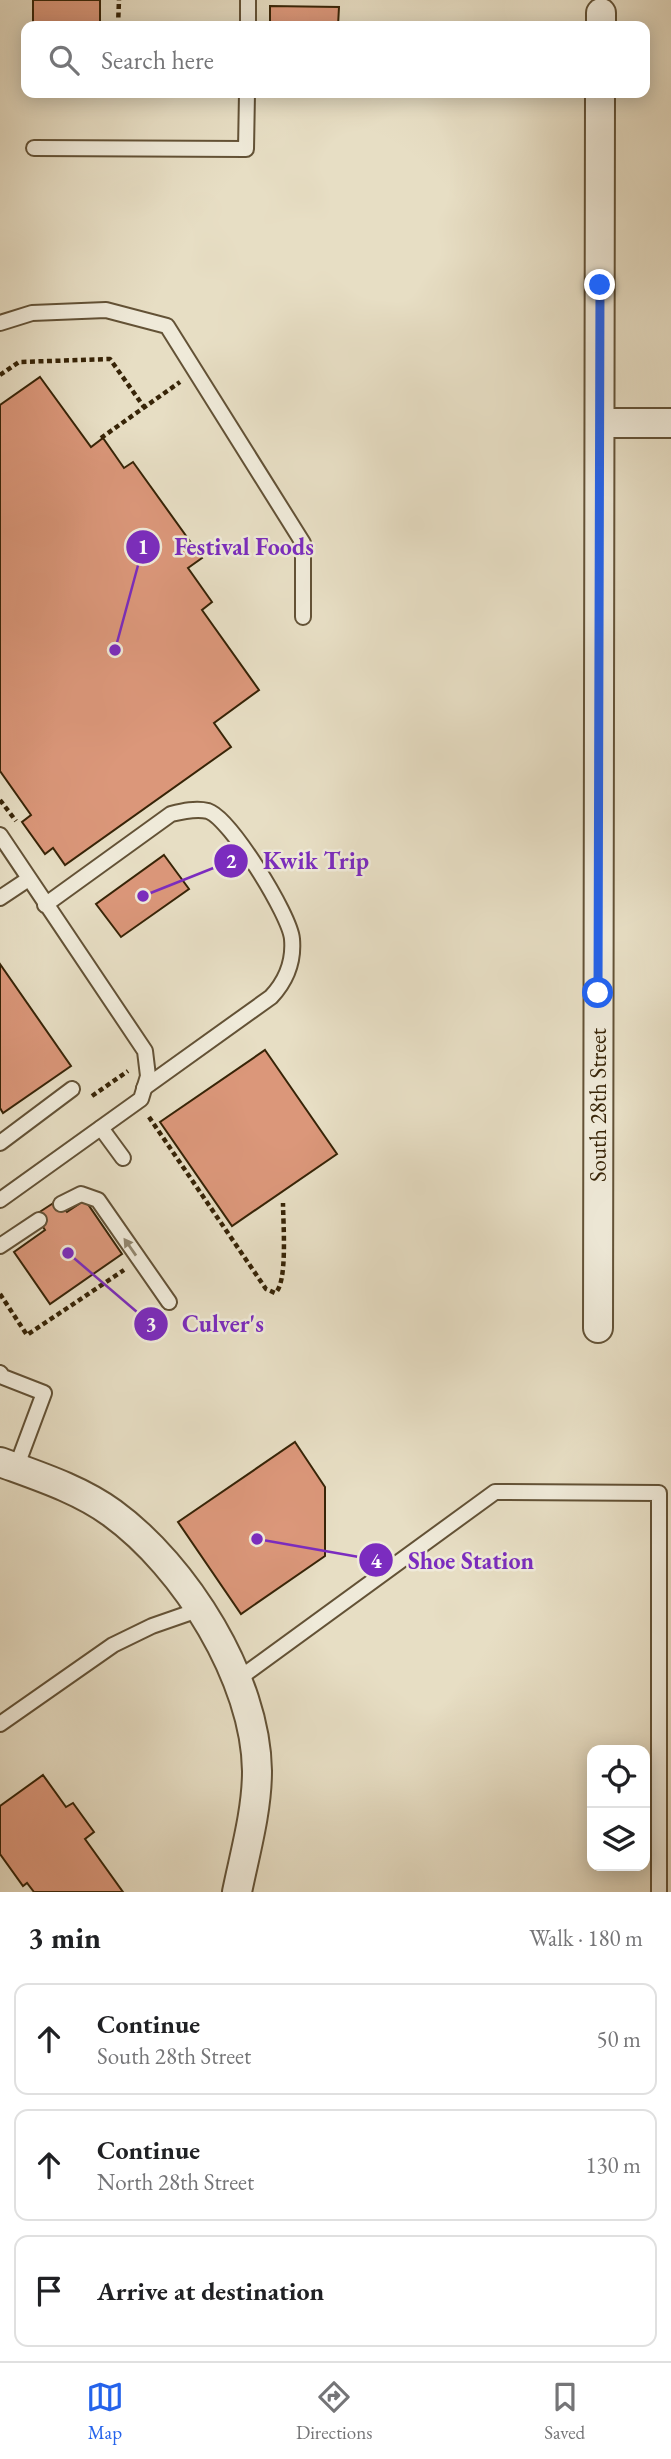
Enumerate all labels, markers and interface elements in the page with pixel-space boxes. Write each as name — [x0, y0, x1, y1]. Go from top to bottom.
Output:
search box — [21, 21, 650, 98]
icon: search — [45, 41, 83, 79]
text: Search here — [101, 43, 214, 77]
route end — [584, 269, 615, 300]
callout: Festival Foods — [126, 524, 328, 569]
text: Festival Foods — [174, 531, 314, 562]
text: 1 — [137, 533, 149, 560]
callout: Kwik Trip — [214, 838, 383, 883]
text: Kwik Trip — [263, 845, 369, 876]
text: 2 — [225, 847, 237, 874]
route start — [582, 977, 613, 1008]
street label: South 28th Street — [583, 1027, 613, 1182]
one-way arrow — [124, 1237, 137, 1256]
callout: Culver's — [133, 1302, 278, 1347]
text: Culver's — [182, 1308, 264, 1339]
text: 3 — [145, 1310, 157, 1337]
callout: Shoe Station — [359, 1538, 548, 1583]
text: Shoe Station — [408, 1545, 534, 1576]
text: 4 — [370, 1547, 382, 1574]
map controls — [587, 1745, 650, 1871]
button: locate — [587, 1745, 650, 1808]
button: layers — [587, 1808, 650, 1871]
text: 3 min — [28, 1918, 101, 1957]
text: Walk · 180 m — [529, 1923, 643, 1953]
text: Continue — [97, 2007, 200, 2041]
icon: ahead — [30, 2020, 68, 2058]
text: 50 m — [596, 2024, 641, 2054]
text: South 28th Street — [97, 2041, 251, 2071]
text: Continue — [97, 2133, 200, 2167]
icon: ahead — [30, 2146, 68, 2184]
text: 130 m — [585, 2150, 641, 2180]
text: North 28th Street — [97, 2167, 254, 2197]
icon: arrive — [30, 2272, 68, 2310]
text: Arrive at destination — [97, 2274, 324, 2308]
tab: Map — [86, 2378, 124, 2445]
tab: Directions — [296, 2378, 372, 2445]
tab: Saved — [544, 2378, 585, 2445]

